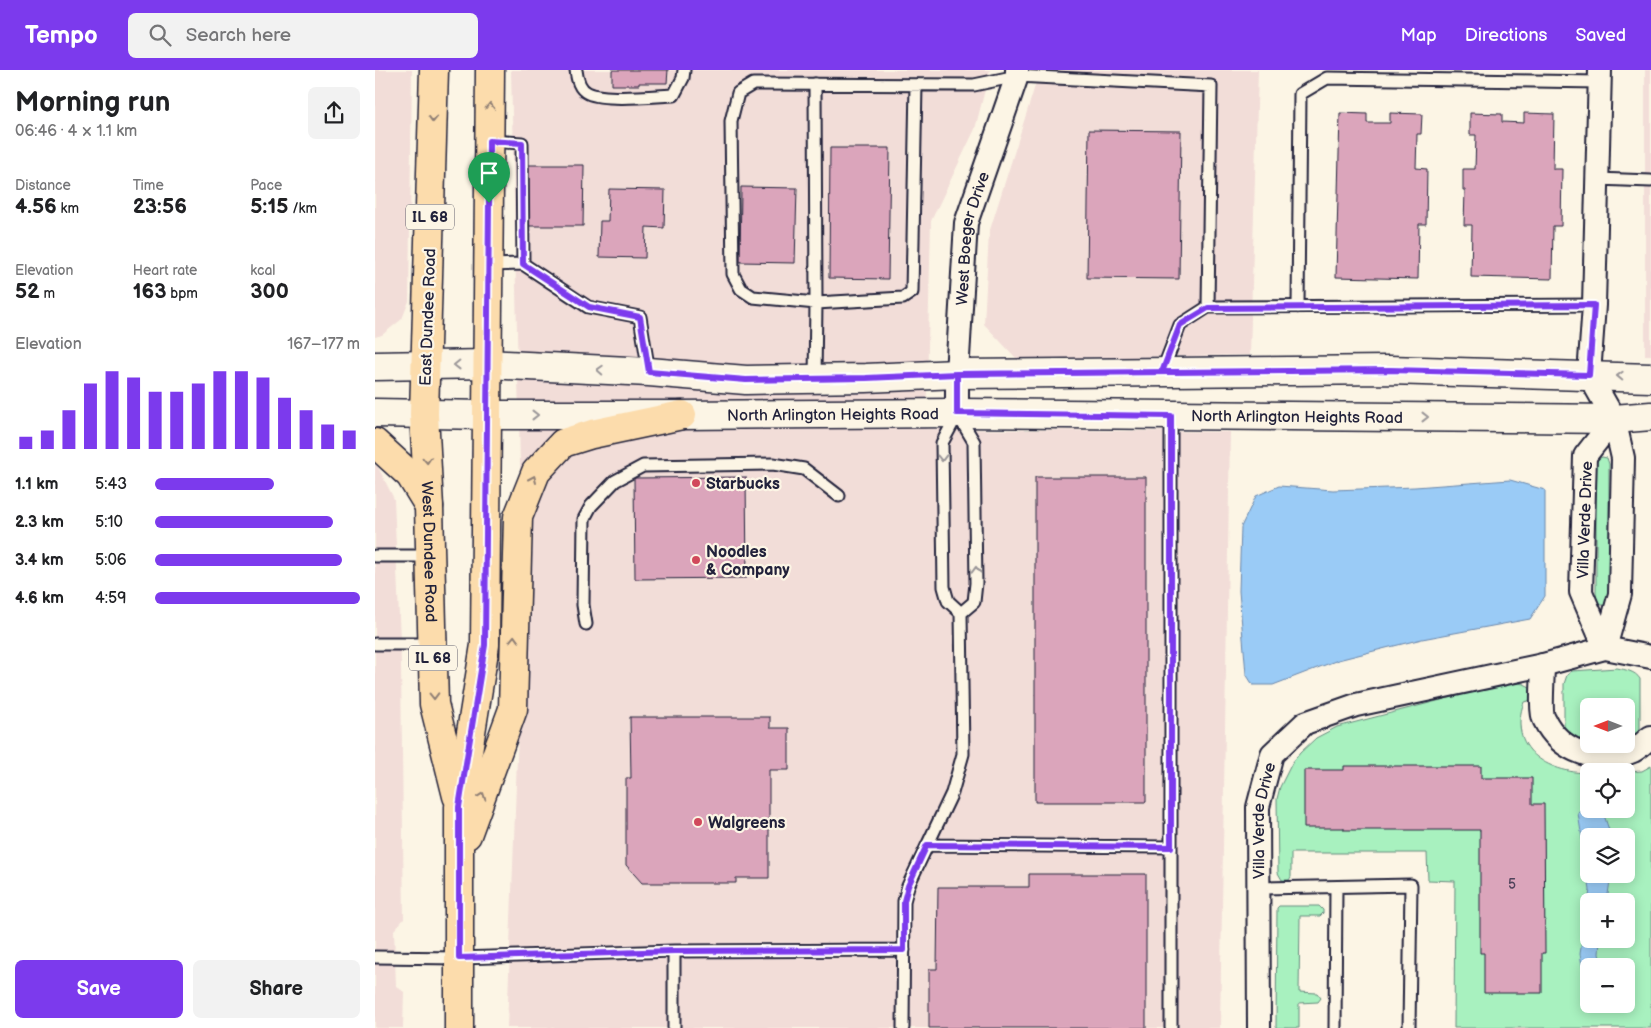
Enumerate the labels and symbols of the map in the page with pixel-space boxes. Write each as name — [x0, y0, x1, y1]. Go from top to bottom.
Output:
one-way arrow — [484, 101, 495, 109]
one-way arrow — [427, 115, 438, 123]
pin — [468, 152, 510, 203]
street label: West Boeger Drive — [953, 169, 994, 306]
road number: IL 68 — [406, 204, 454, 230]
street label: East Dundee Road — [417, 248, 440, 386]
one-way arrow — [452, 360, 460, 370]
one-way arrow — [596, 365, 604, 375]
one-way arrow — [1616, 371, 1624, 382]
street label: North Arlington Heights Road — [727, 405, 939, 426]
street label: North Arlington Heights Road — [1191, 407, 1403, 428]
one-way arrow — [532, 410, 539, 420]
one-way arrow — [1421, 412, 1429, 422]
one-way arrow — [937, 454, 948, 462]
one-way arrow — [421, 456, 432, 464]
street label: Villa Verde Drive — [1574, 460, 1597, 579]
one-way arrow — [527, 475, 538, 484]
place label: Starbucks — [706, 475, 780, 494]
marker: Starbucks — [690, 477, 702, 489]
street label: West Dundee Road — [417, 481, 440, 623]
place label: Noodles & Company — [706, 543, 790, 580]
marker: Noodles & Company — [690, 554, 702, 566]
one-way arrow — [971, 565, 981, 573]
one-way arrow — [509, 634, 520, 642]
road number: IL 68 — [409, 646, 457, 670]
one-way arrow — [428, 692, 439, 700]
north arrow — [1580, 698, 1635, 752]
street label: Villa Verde Drive — [1250, 760, 1280, 879]
one-way arrow — [476, 792, 486, 800]
place label: Walgreens — [708, 814, 786, 833]
marker: Walgreens — [692, 816, 704, 828]
house number: 5 — [1508, 876, 1516, 893]

